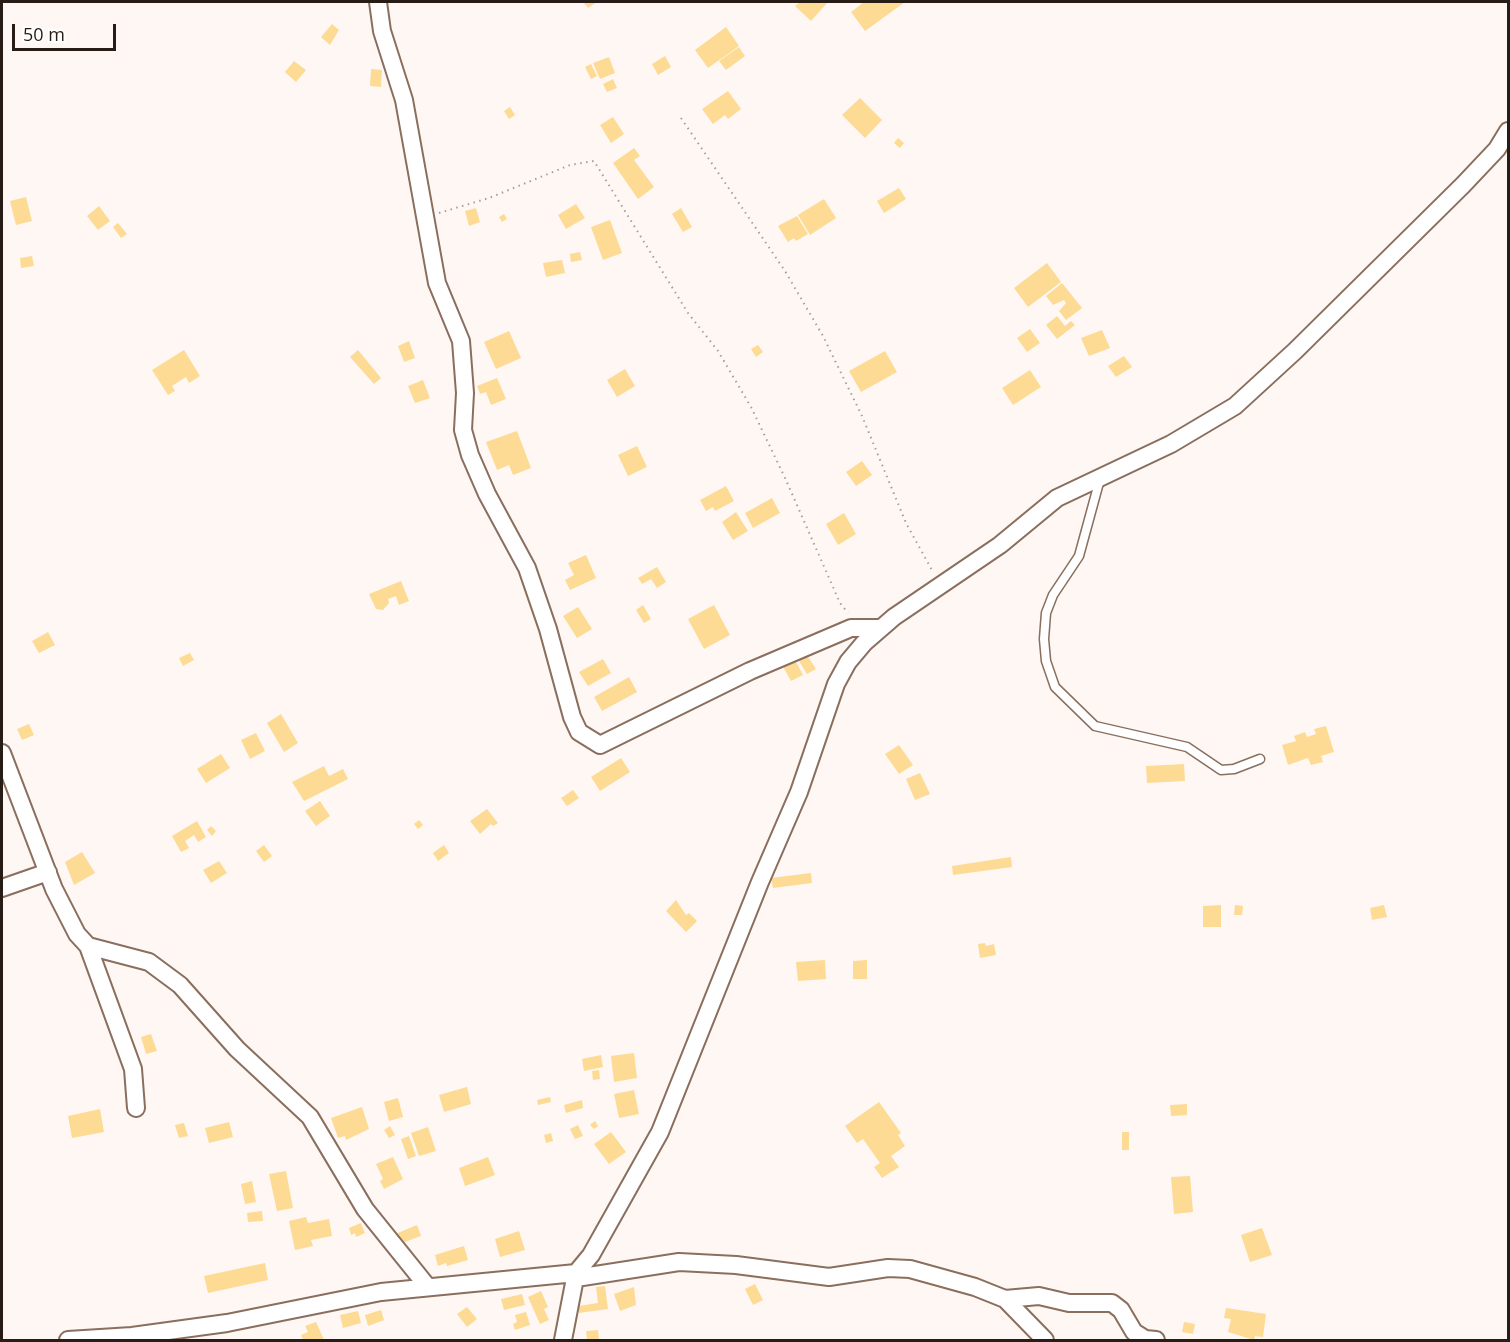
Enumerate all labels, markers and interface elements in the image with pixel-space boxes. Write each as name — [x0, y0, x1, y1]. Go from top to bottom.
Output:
scale bar — [15, 12, 118, 50]
text: 50 m — [23, 22, 65, 46]

